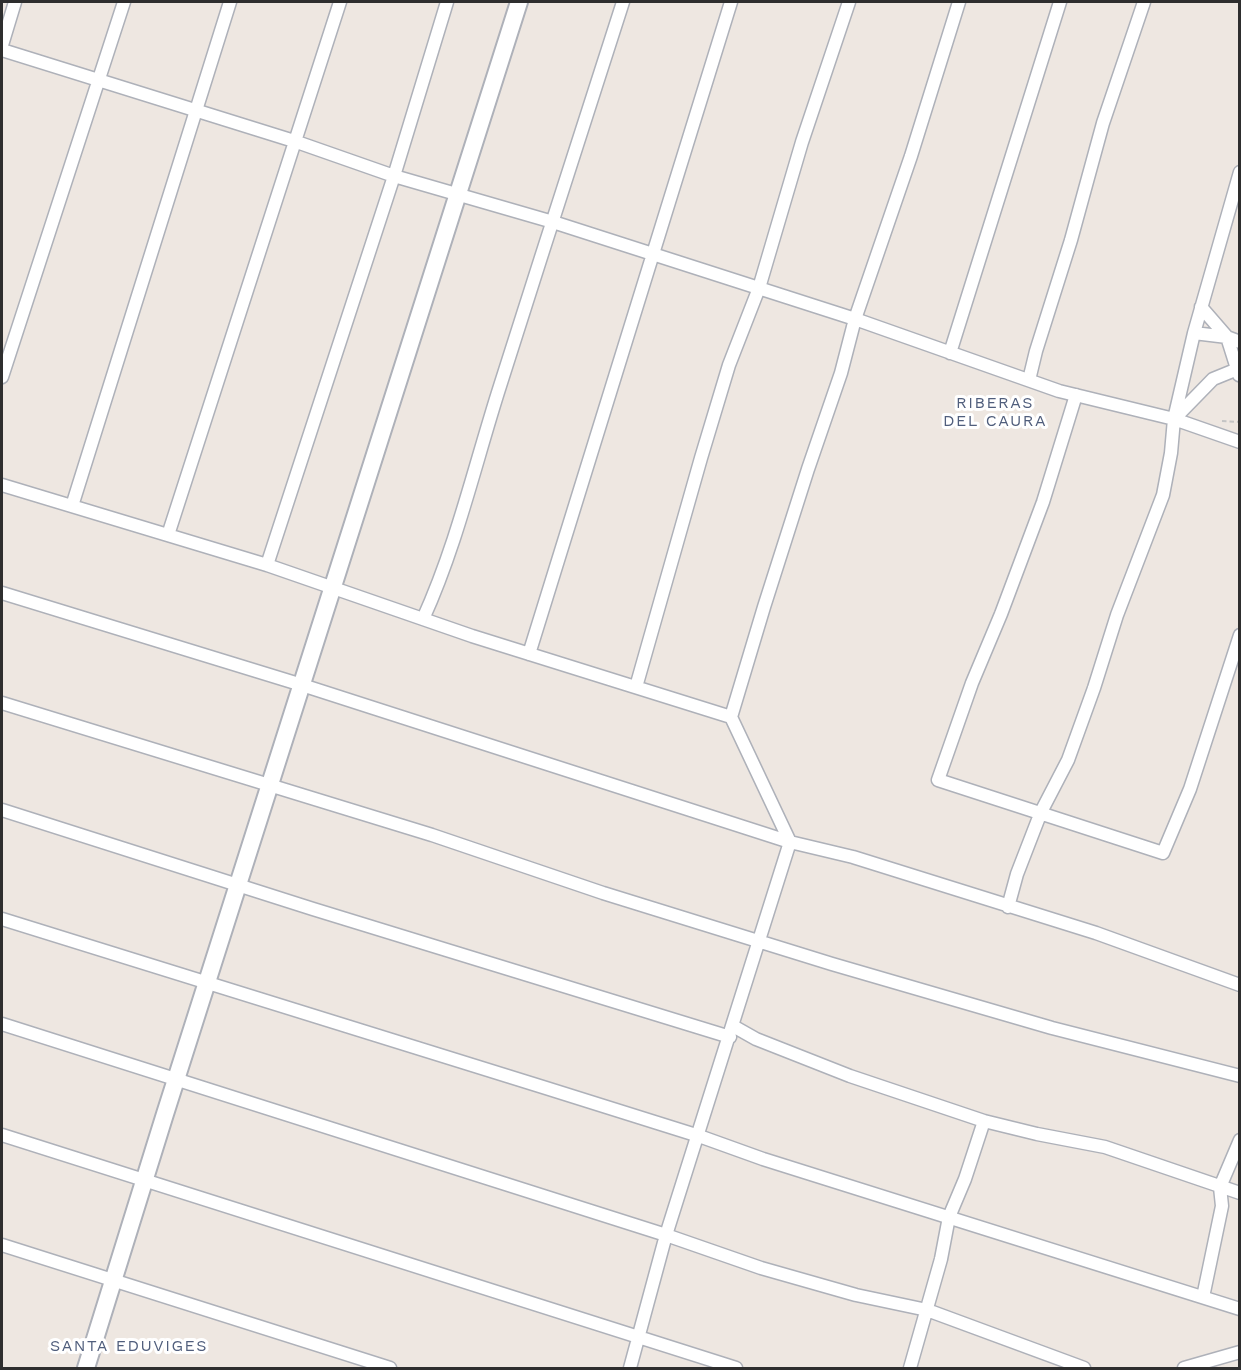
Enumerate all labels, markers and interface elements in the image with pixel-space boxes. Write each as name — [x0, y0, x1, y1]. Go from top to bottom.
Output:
district label: RIBERAS DEL CAURA — [943, 393, 1047, 431]
district label: SANTA EDUVIGES — [50, 1336, 208, 1356]

